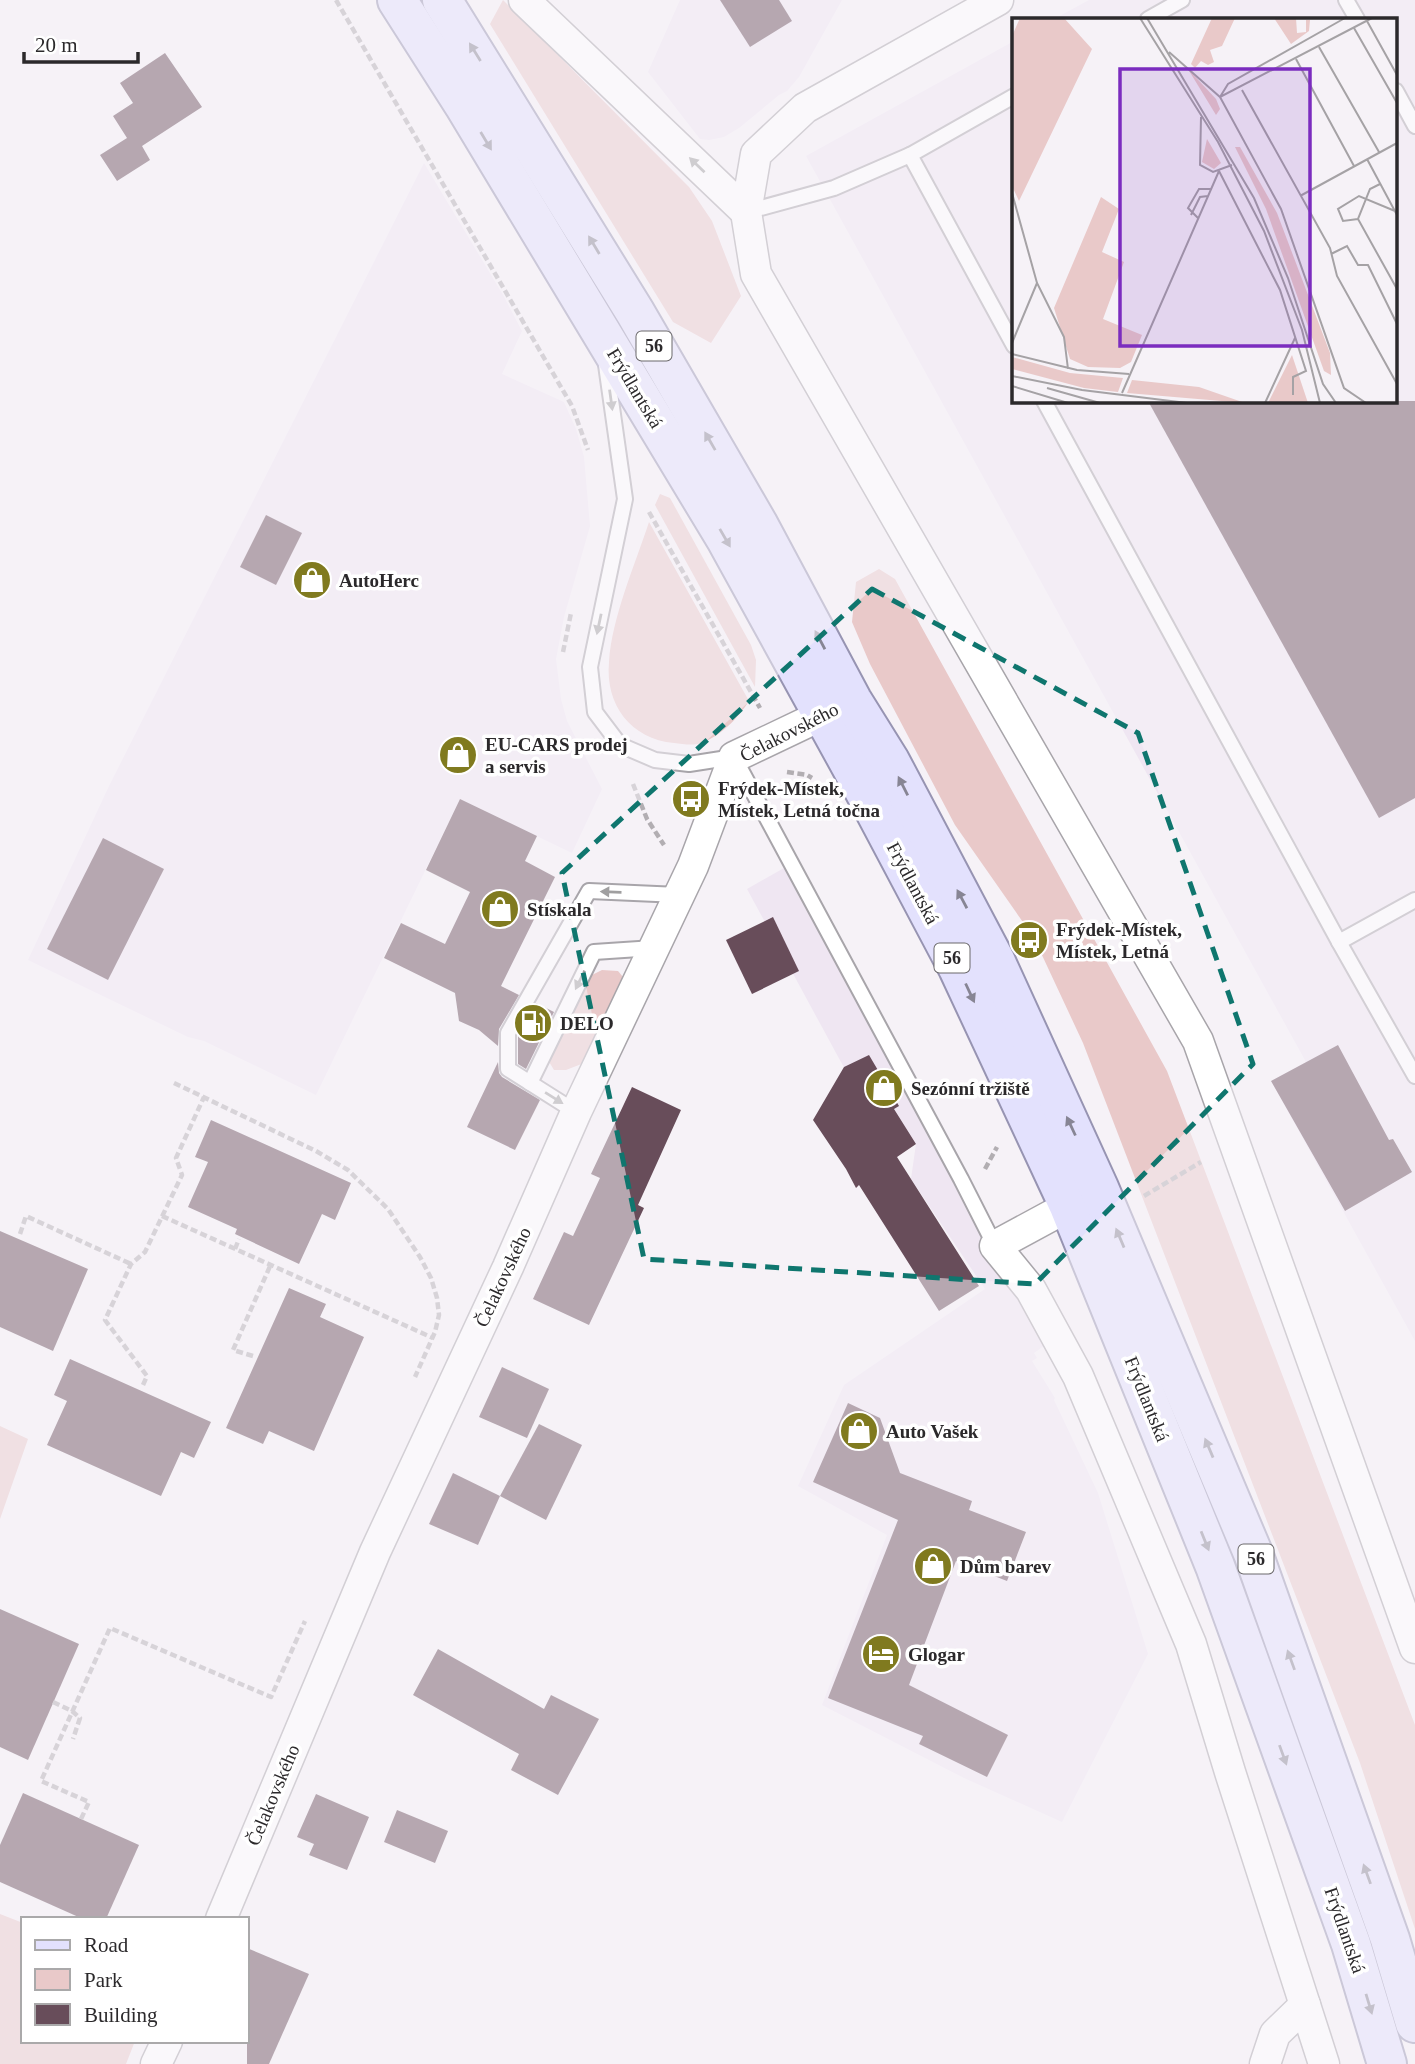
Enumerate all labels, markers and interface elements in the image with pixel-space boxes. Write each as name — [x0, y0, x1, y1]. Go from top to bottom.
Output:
inset map — [1012, 18, 1398, 402]
scale bar — [24, 21, 138, 65]
text: 20 m — [35, 33, 78, 57]
one-way arrow — [468, 42, 481, 61]
one-way arrow — [479, 131, 492, 150]
one-way arrow — [688, 156, 705, 173]
one-way arrow — [587, 236, 600, 255]
road number: 56 — [636, 332, 672, 360]
street label: Frýdlantská — [603, 344, 667, 432]
one-way arrow — [606, 389, 617, 411]
one-way arrow — [704, 432, 716, 451]
one-way arrow — [719, 528, 731, 547]
shop icon: AutoHerc — [291, 559, 333, 601]
place label: AutoHerc — [339, 570, 419, 591]
one-way arrow — [593, 613, 604, 635]
one-way arrow — [814, 630, 826, 650]
street label: Čelakovského — [736, 698, 842, 766]
shop icon: EU-CARS prodej a servis — [437, 734, 479, 776]
place label: EU-CARS prodej a servis — [485, 734, 628, 777]
one-way arrow — [897, 776, 908, 796]
bus stop icon: Frýdek-Místek, Místek, Letná točna — [670, 778, 712, 820]
place label: Frýdek-Místek, Místek, Letná točna — [718, 778, 881, 821]
street label: Frýdlantská — [883, 838, 944, 928]
one-way arrow — [600, 886, 622, 897]
shop icon: Stískala — [479, 888, 521, 930]
one-way arrow — [956, 889, 968, 909]
place label: Stískala — [527, 899, 592, 920]
bus stop icon: Frýdek-Místek, Místek, Letná — [1008, 919, 1050, 961]
place label: Frýdek-Místek, Místek, Letná — [1056, 919, 1182, 962]
road number: 56 — [934, 944, 970, 973]
one-way arrow — [575, 970, 586, 990]
one-way arrow — [964, 983, 975, 1003]
fuel station icon: DELO — [512, 1002, 554, 1044]
place label: DELO — [560, 1013, 614, 1034]
shop icon: Sezónní tržiště — [863, 1067, 905, 1109]
place label: Sezónní tržiště — [911, 1078, 1030, 1099]
one-way arrow — [545, 1092, 564, 1105]
one-way arrow — [1065, 1116, 1076, 1137]
street label: Čelakovského — [471, 1224, 535, 1330]
one-way arrow — [1115, 1228, 1126, 1249]
street label: Frýdlantská — [1120, 1353, 1174, 1445]
shop icon: Auto Vašek — [838, 1410, 880, 1452]
place label: Auto Vašek — [886, 1421, 979, 1442]
one-way arrow — [1203, 1438, 1215, 1458]
one-way arrow — [1200, 1531, 1211, 1552]
road number: 56 — [1238, 1544, 1274, 1574]
shop icon: Dům barev — [912, 1545, 954, 1587]
place label: Dům barev — [960, 1556, 1051, 1577]
hotel icon: Glogar — [860, 1633, 902, 1675]
place label: Glogar — [908, 1644, 966, 1665]
one-way arrow — [1285, 1649, 1296, 1670]
street label: Čelakovského — [242, 1741, 304, 1849]
one-way arrow — [1278, 1745, 1289, 1766]
one-way arrow — [1361, 1864, 1372, 1885]
street label: Frýdlantská — [1320, 1884, 1370, 1976]
legend — [21, 1917, 248, 2043]
text: Road — [84, 1933, 129, 1957]
text: Park — [84, 1968, 123, 1992]
one-way arrow — [1364, 1994, 1374, 2015]
text: Building — [84, 2003, 158, 2027]

